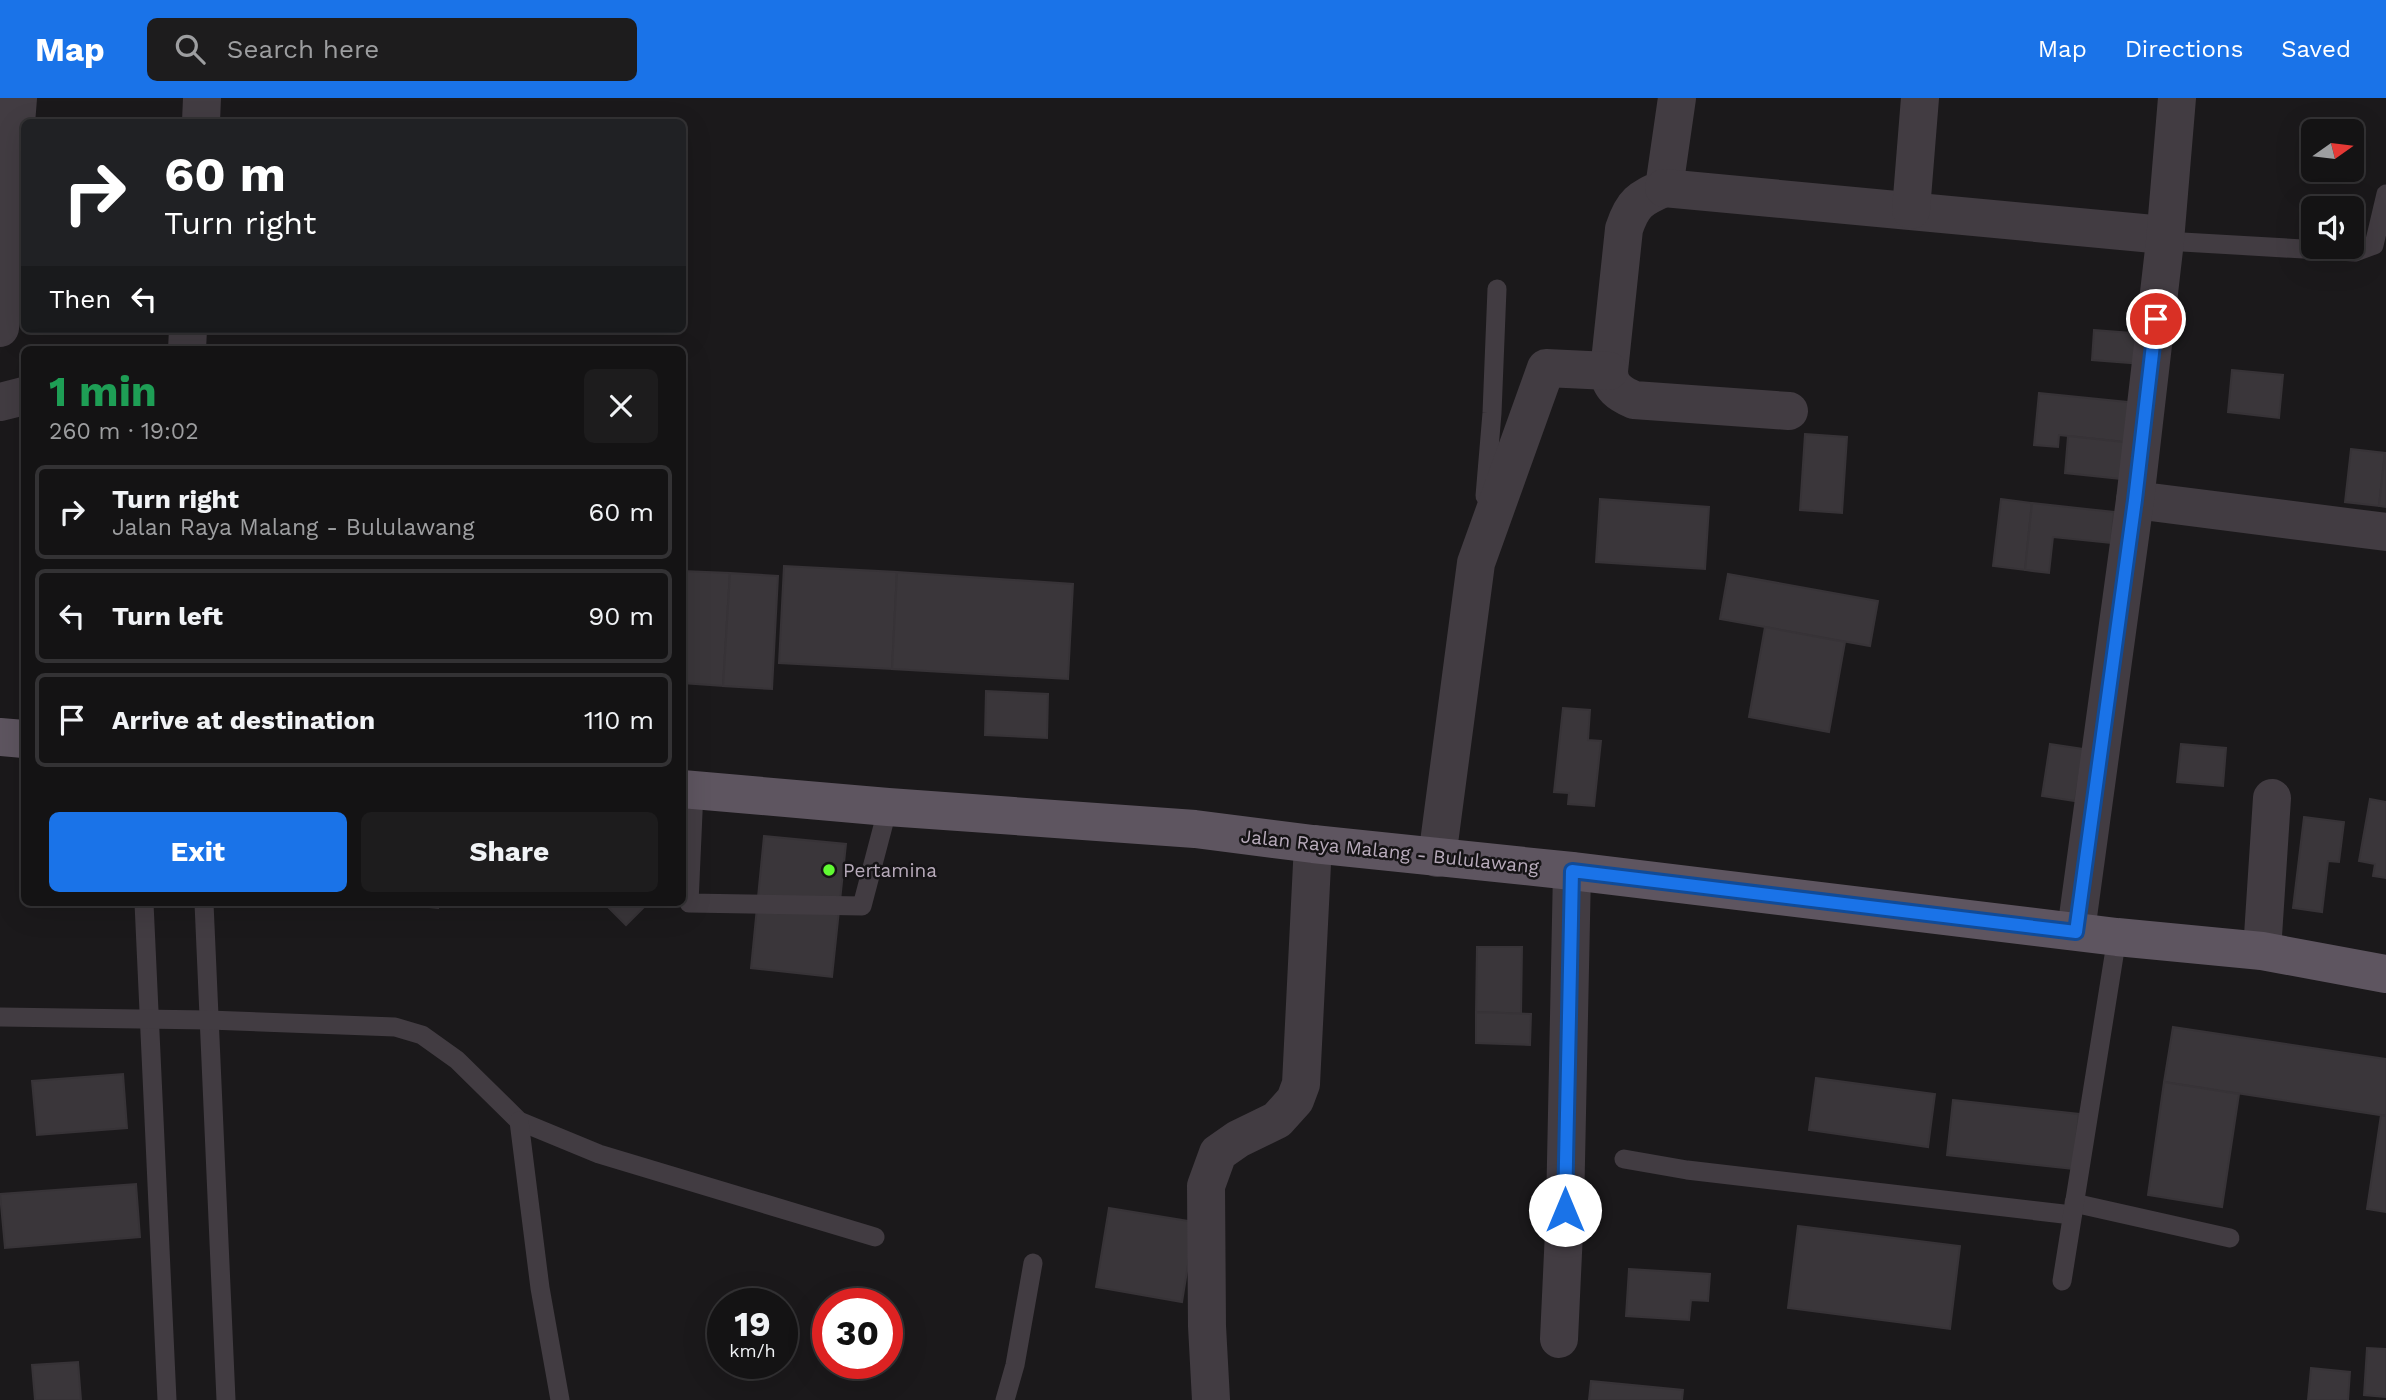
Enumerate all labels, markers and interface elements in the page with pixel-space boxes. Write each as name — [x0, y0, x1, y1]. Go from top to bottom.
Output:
search box — [147, 18, 637, 81]
text: Map — [35, 30, 105, 69]
icon: search — [171, 30, 209, 68]
text: Search here — [227, 34, 379, 64]
text: Map — [2038, 35, 2087, 63]
text: Directions — [2125, 35, 2243, 63]
text: Saved — [2281, 35, 2351, 63]
north arrow — [2301, 119, 2364, 182]
map controls — [2301, 119, 2364, 259]
text: 60 m — [164, 145, 286, 203]
icon: right — [49, 147, 140, 238]
button: sound — [2301, 196, 2364, 259]
text: Turn right — [164, 204, 316, 242]
icon: left — [125, 280, 163, 318]
text: Then — [49, 284, 111, 314]
pin — [2126, 289, 2186, 349]
icon: arrive — [2137, 300, 2175, 338]
text: 1 min — [49, 367, 157, 416]
button: close — [584, 369, 658, 443]
text: 260 m · 19:02 — [49, 418, 199, 445]
text: Turn right — [112, 484, 239, 514]
icon: right — [53, 493, 91, 531]
text: 60 m — [588, 497, 654, 527]
text: Jalan Raya Malang - Bululawang — [112, 514, 474, 541]
icon: left — [53, 597, 91, 635]
text: Turn left — [112, 601, 223, 631]
text: 90 m — [588, 601, 654, 631]
icon: arrive — [53, 701, 91, 739]
text: Arrive at destination — [112, 705, 375, 735]
text: 110 m — [584, 705, 654, 735]
button: Exit — [49, 812, 347, 892]
button: Share — [361, 812, 658, 892]
street label: Jalan Raya Malang - Bululawang — [1240, 824, 1541, 879]
place label: Pertamina — [843, 859, 937, 882]
marker: Pertamina — [821, 862, 837, 878]
position arrow — [1528, 1173, 1602, 1247]
speed limit sign: 30 — [812, 1288, 903, 1379]
text: 19 — [734, 1303, 771, 1345]
text: km/h — [729, 1340, 776, 1361]

